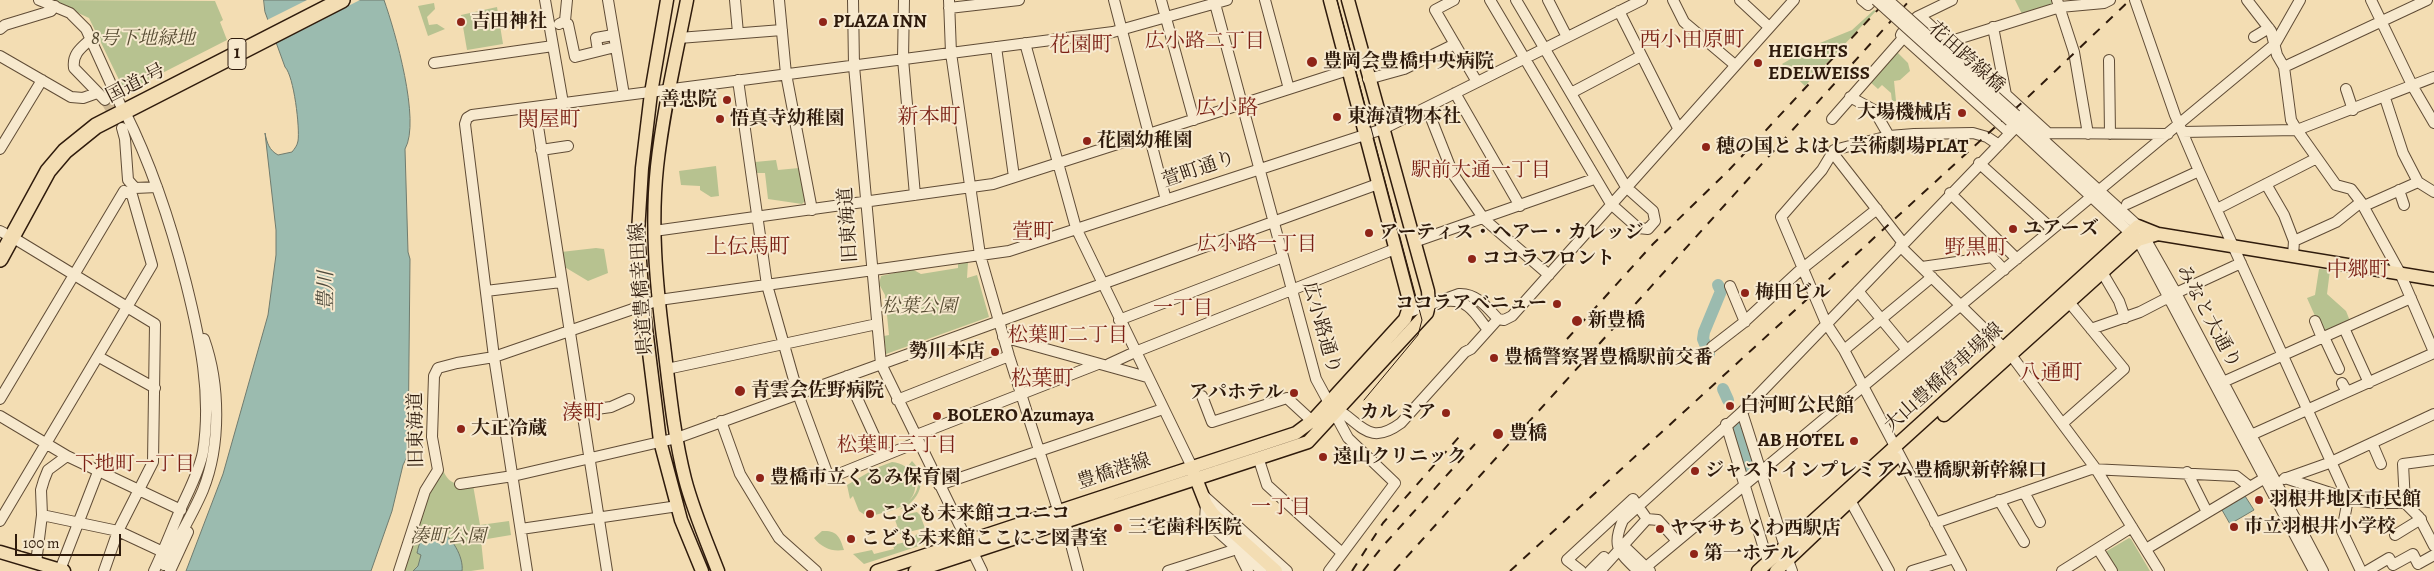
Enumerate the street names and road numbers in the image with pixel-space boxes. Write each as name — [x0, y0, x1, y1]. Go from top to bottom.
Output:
street label: 花田跨線橋 — [1923, 18, 2009, 98]
road number: 1 — [228, 39, 246, 70]
street label: 国道1号 — [103, 59, 169, 109]
street label: 萱町通り — [1159, 147, 1239, 193]
street label: 旧東海道 — [835, 186, 863, 264]
street label: 県道豊橋幸田線 — [626, 222, 658, 356]
street label: みなと大通り — [2171, 261, 2245, 373]
street label: 広小路通り — [1297, 279, 1345, 377]
street label: 大山豊橋停車場線 — [1880, 319, 2008, 437]
street label: 旧東海道 — [405, 392, 429, 468]
street label: 豊橋港線 — [1074, 449, 1154, 495]

